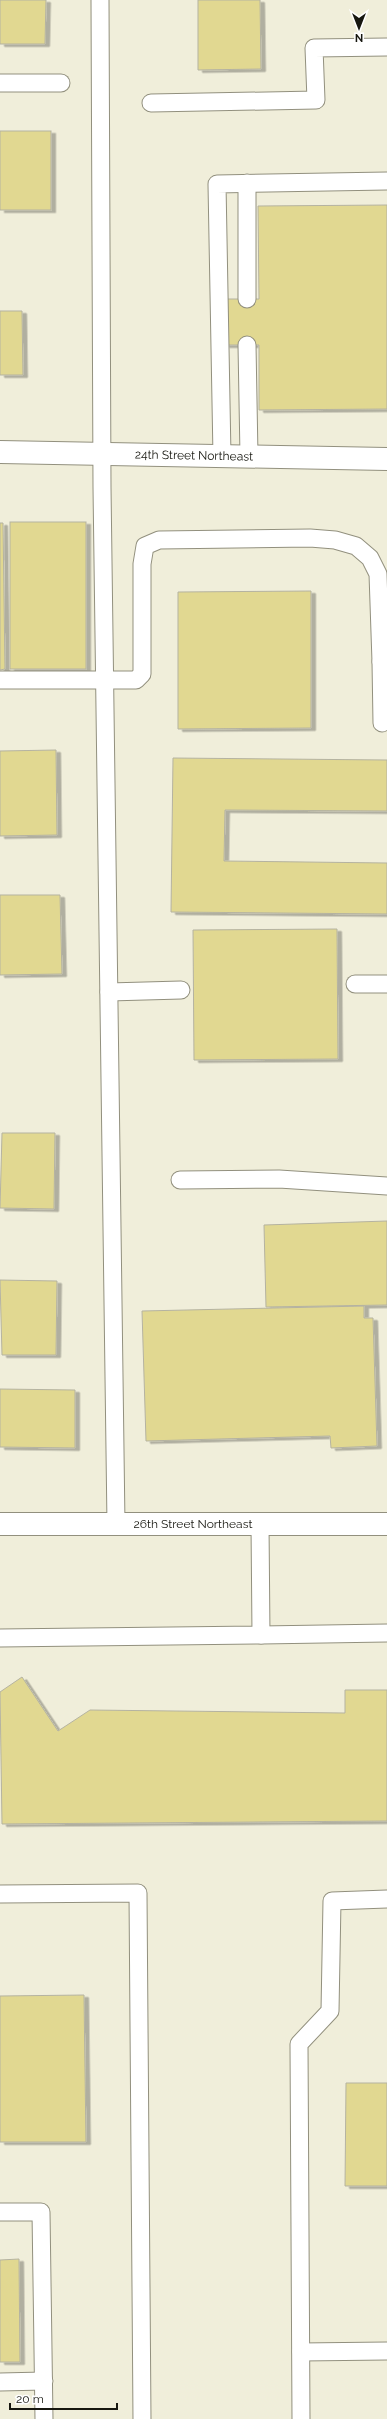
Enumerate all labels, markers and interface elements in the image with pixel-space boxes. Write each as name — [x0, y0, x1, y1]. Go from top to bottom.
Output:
north arrow — [339, 8, 379, 48]
text: N — [355, 31, 363, 44]
street label: 24th Street Northeast — [135, 447, 253, 464]
street label: 26th Street Northeast — [134, 1517, 252, 1531]
scale bar — [10, 2385, 117, 2411]
text: 20 m — [16, 2392, 44, 2406]

